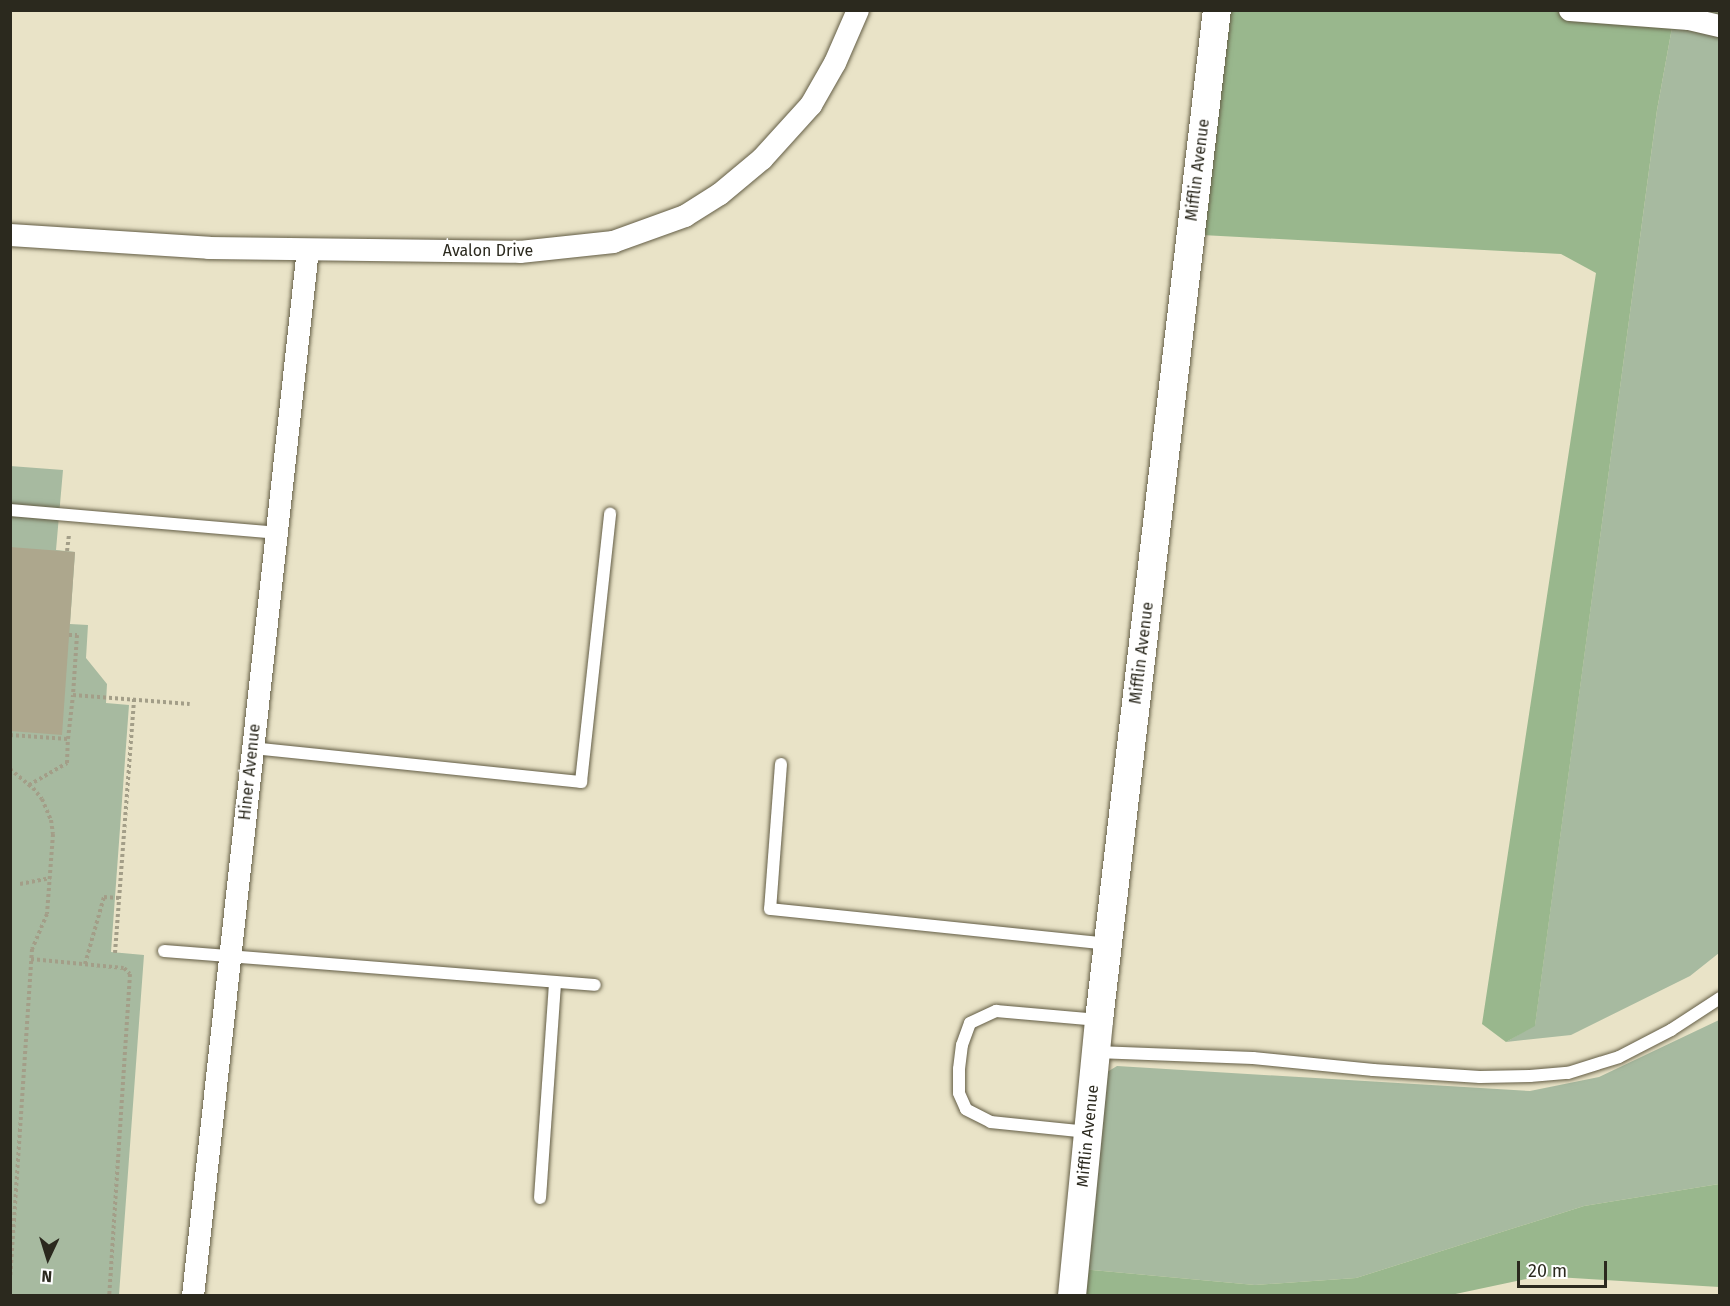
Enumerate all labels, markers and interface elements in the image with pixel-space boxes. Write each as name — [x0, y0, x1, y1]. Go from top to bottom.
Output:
street label: Mifflin Avenue — [1182, 118, 1214, 222]
street label: Avalon Drive — [443, 241, 533, 261]
street label: Mifflin Avenue — [1126, 601, 1158, 705]
street label: Hiner Avenue — [235, 723, 265, 821]
street label: Mifflin Avenue — [1073, 1084, 1103, 1188]
north arrow — [18, 1228, 78, 1288]
scale bar — [1520, 1249, 1610, 1287]
text: 20 m — [1528, 1260, 1567, 1282]
text: N — [41, 1267, 53, 1286]

